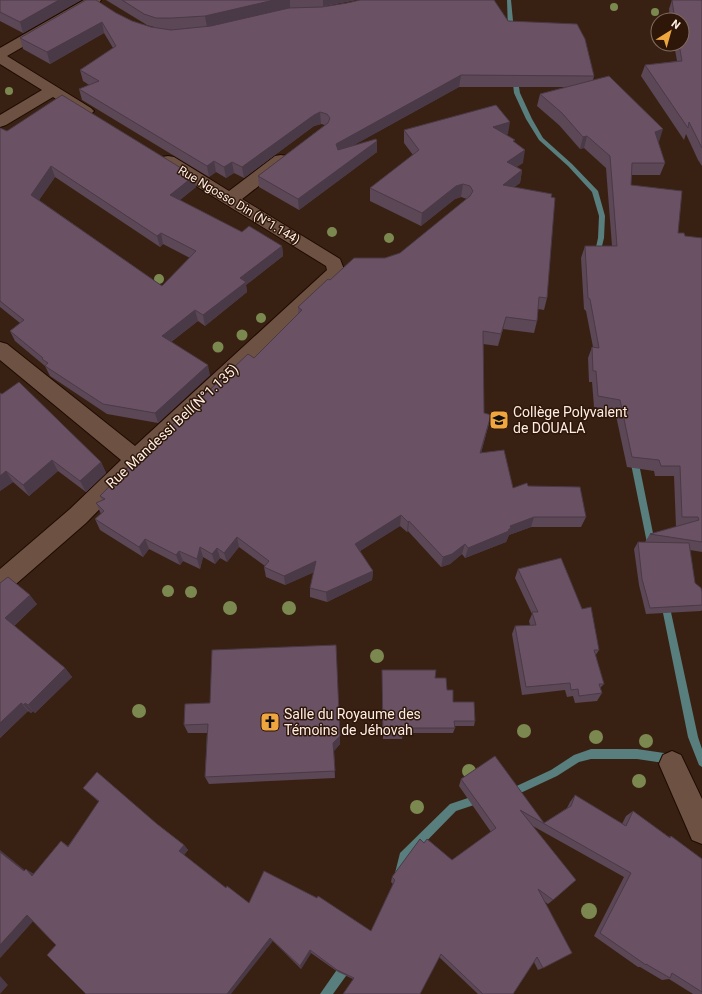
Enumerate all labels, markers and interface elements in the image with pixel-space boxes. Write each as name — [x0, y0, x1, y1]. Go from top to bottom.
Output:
north arrow — [650, 12, 690, 52]
text: N — [669, 17, 683, 32]
street label: Rue Ngosso Din (N°1.144) — [176, 163, 302, 247]
street label: Rue Mandessi Bell(N°1.135) — [103, 361, 242, 492]
place label: Collège Polyvalent de DOUALA — [513, 404, 628, 436]
school or university icon: Collège Polyvalent de DOUALA — [488, 409, 510, 431]
place label: Salle du Royaume des Témoins de Jéhovah — [284, 706, 421, 738]
church icon: Salle du Royaume des Témoins de Jéhovah — [259, 711, 281, 733]

